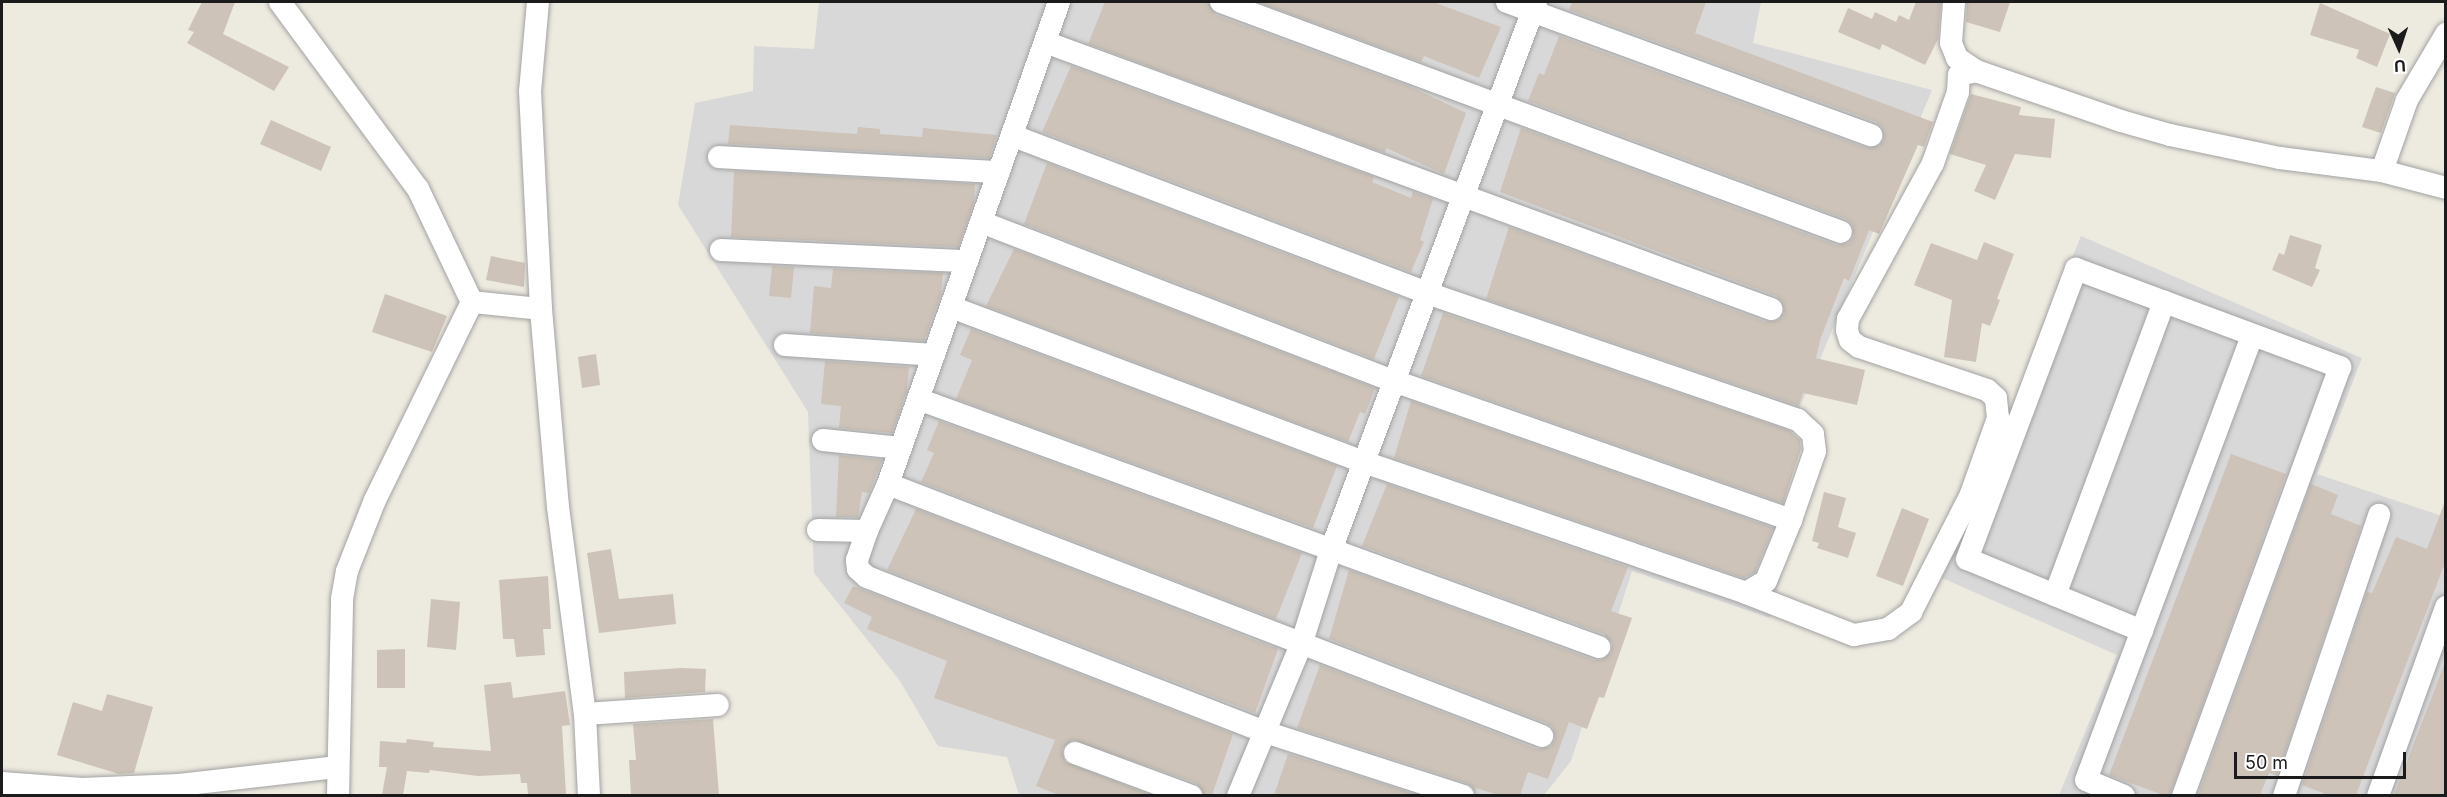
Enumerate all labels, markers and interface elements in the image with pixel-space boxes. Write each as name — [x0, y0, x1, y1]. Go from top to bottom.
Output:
north arrow — [2369, 18, 2429, 78]
text: U — [2394, 56, 2406, 76]
scale bar — [2237, 740, 2410, 778]
text: 50 m — [2245, 752, 2288, 773]

